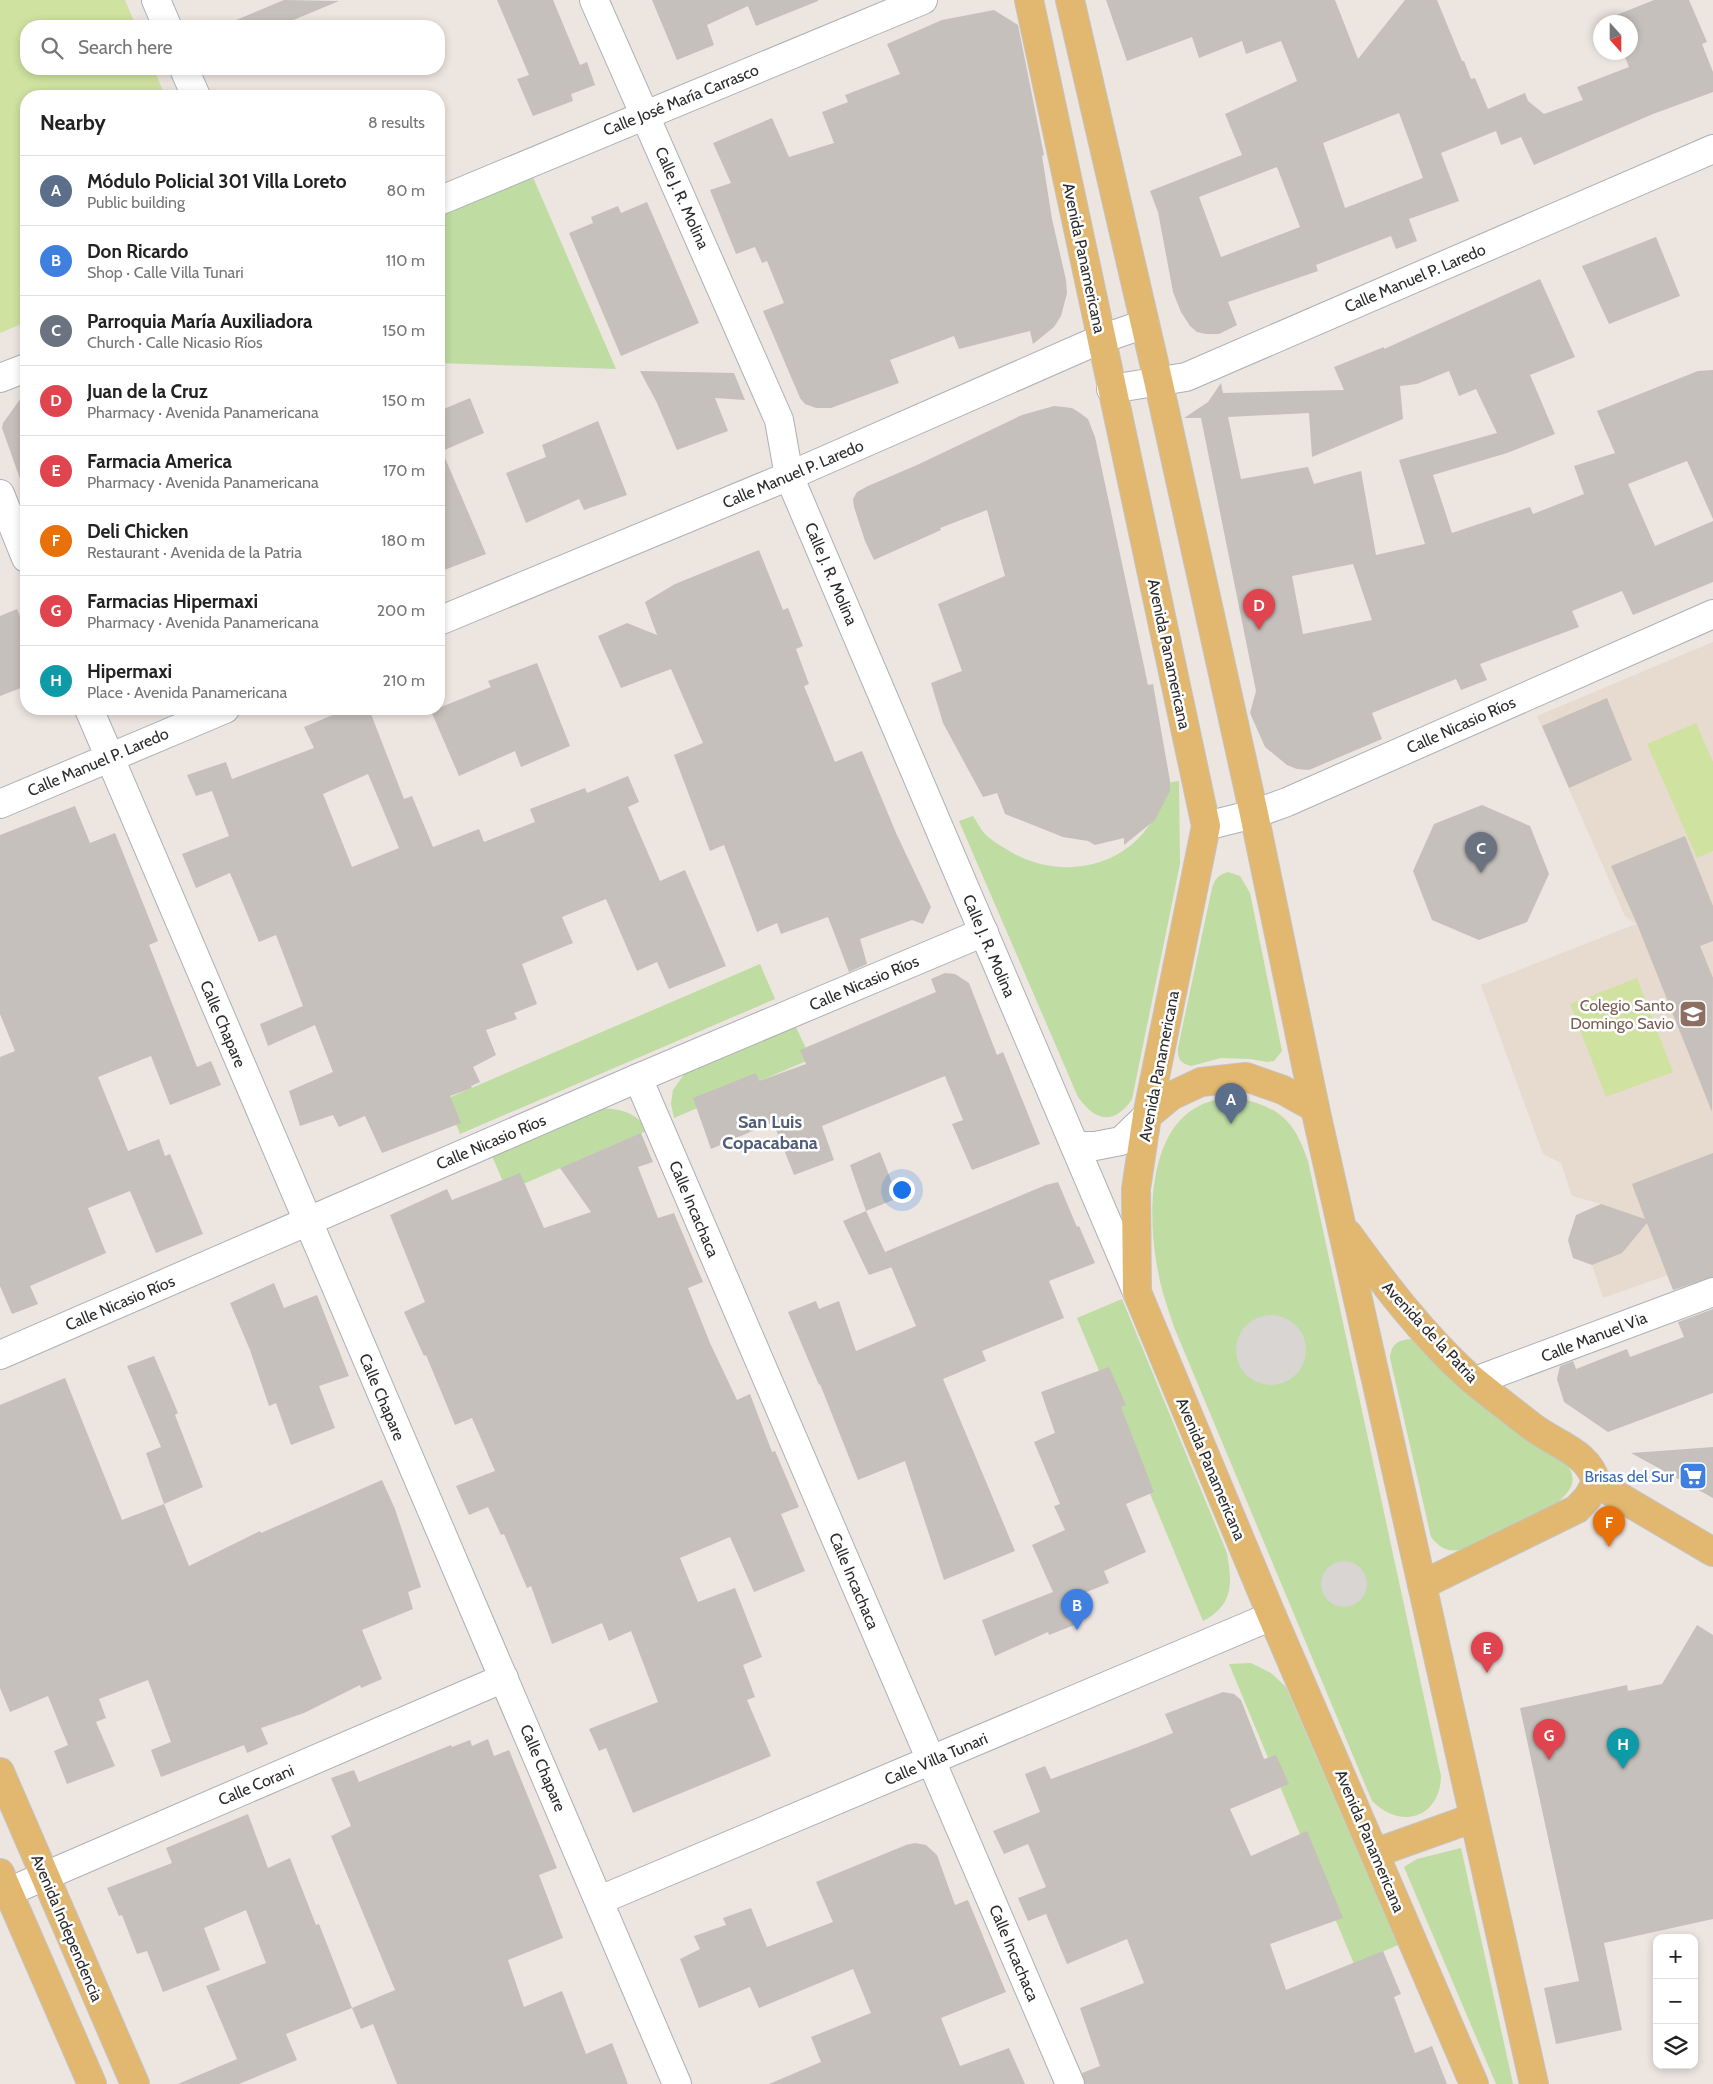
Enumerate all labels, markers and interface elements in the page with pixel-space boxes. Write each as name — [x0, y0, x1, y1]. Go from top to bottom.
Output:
north arrow — [1593, 15, 1638, 60]
search box — [20, 20, 445, 75]
icon: search — [38, 34, 66, 62]
text: Search here — [78, 36, 172, 59]
street label: Calle José María Carrasco — [600, 60, 762, 140]
text: Nearby — [40, 110, 106, 135]
text: 8 results — [368, 113, 425, 132]
street label: Calle J. R. Molina — [651, 144, 713, 252]
text: Módulo Policial 301 Villa Loreto — [87, 170, 347, 193]
text: A — [51, 181, 61, 200]
text: 80 m — [387, 181, 425, 200]
street label: Avenida Panamericana — [1059, 181, 1109, 335]
text: Public building — [87, 193, 185, 212]
text: Don Ricardo — [87, 240, 188, 263]
street label: Calle Manuel P. Laredo — [1342, 240, 1489, 316]
text: B — [51, 251, 61, 270]
text: 110 m — [386, 251, 425, 270]
text: Shop · Calle Villa Tunari — [87, 263, 244, 282]
text: Parroquia María Auxiliadora — [87, 310, 312, 333]
text: C — [51, 321, 61, 340]
text: 150 m — [382, 321, 425, 340]
text: Church · Calle Nicasio Ríos — [87, 333, 263, 352]
text: Juan de la Cruz — [87, 380, 208, 403]
text: D — [50, 391, 62, 410]
text: 150 m — [382, 391, 425, 410]
text: Pharmacy · Avenida Panamericana — [87, 403, 319, 422]
street label: Calle Manuel P. Laredo — [720, 436, 867, 512]
text: Farmacia America — [87, 450, 232, 473]
text: E — [51, 461, 61, 480]
text: 170 m — [383, 461, 425, 480]
text: Pharmacy · Avenida Panamericana — [87, 473, 319, 492]
text: Deli Chicken — [87, 520, 189, 543]
street label: Calle J. R. Molina — [801, 520, 861, 629]
text: F — [52, 531, 60, 550]
text: 180 m — [381, 531, 425, 550]
text: Restaurant · Avenida de la Patria — [87, 543, 302, 562]
street label: Avenida Panamericana — [1144, 577, 1194, 731]
pin: D — [1243, 589, 1275, 630]
text: Farmacias Hipermaxi — [87, 590, 258, 613]
text: G — [51, 601, 61, 620]
text: 200 m — [377, 601, 425, 620]
text: Pharmacy · Avenida Panamericana — [87, 613, 319, 632]
text: Hipermaxi — [87, 660, 172, 683]
text: H — [50, 671, 62, 690]
text: 210 m — [383, 671, 425, 690]
text: Place · Avenida Panamericana — [87, 683, 287, 702]
street label: Calle Nicasio Ríos — [1404, 692, 1519, 757]
street label: Calle Manuel P. Laredo — [25, 724, 172, 800]
pin: C — [1465, 832, 1497, 873]
street label: Calle J. R. Molina — [959, 892, 1019, 1001]
street label: Calle Nicasio Ríos — [806, 951, 922, 1015]
street label: Calle Chapare — [196, 978, 250, 1070]
street label: Avenida Panamericana — [1135, 989, 1183, 1143]
place label: Colegio Santo Domingo Savio — [1570, 996, 1674, 1033]
school or university icon: Colegio Santo Domingo Savio — [1678, 999, 1708, 1029]
pin: A — [1215, 1083, 1247, 1124]
street label: Calle Nicasio Ríos — [433, 1110, 549, 1174]
district label: San Luis Copacabana — [722, 1111, 818, 1154]
street label: Calle Incachaca — [665, 1158, 723, 1260]
your location — [889, 1177, 915, 1203]
street label: Calle Nicasio Ríos — [62, 1271, 178, 1335]
street label: Avenida de la Patria — [1378, 1277, 1482, 1387]
street label: Calle Manuel Via — [1538, 1308, 1650, 1366]
street label: Calle Chapare — [355, 1351, 409, 1443]
street label: Avenida Panamericana — [1172, 1395, 1250, 1544]
supermarket icon: Brisas del Sur — [1678, 1461, 1708, 1491]
place label: Brisas del Sur — [1584, 1467, 1675, 1486]
pin: F — [1593, 1506, 1625, 1547]
street label: Calle Incachaca — [825, 1530, 883, 1632]
pin: B — [1061, 1589, 1093, 1630]
pin: E — [1471, 1632, 1503, 1673]
pin: G — [1533, 1719, 1565, 1760]
street label: Calle Chapare — [516, 1722, 570, 1814]
pin: H — [1607, 1728, 1639, 1769]
street label: Calle Villa Tunari — [882, 1729, 990, 1789]
street label: Calle Corani — [215, 1761, 297, 1809]
street label: Avenida Panamericana — [1331, 1767, 1409, 1916]
street label: Avenida Independencia — [27, 1852, 107, 2005]
street label: Calle Incachaca — [985, 1902, 1043, 2004]
map controls — [1653, 1934, 1698, 2069]
button: + — [1653, 1934, 1698, 1979]
button: − — [1653, 1979, 1698, 2024]
button: layers — [1653, 2024, 1698, 2069]

